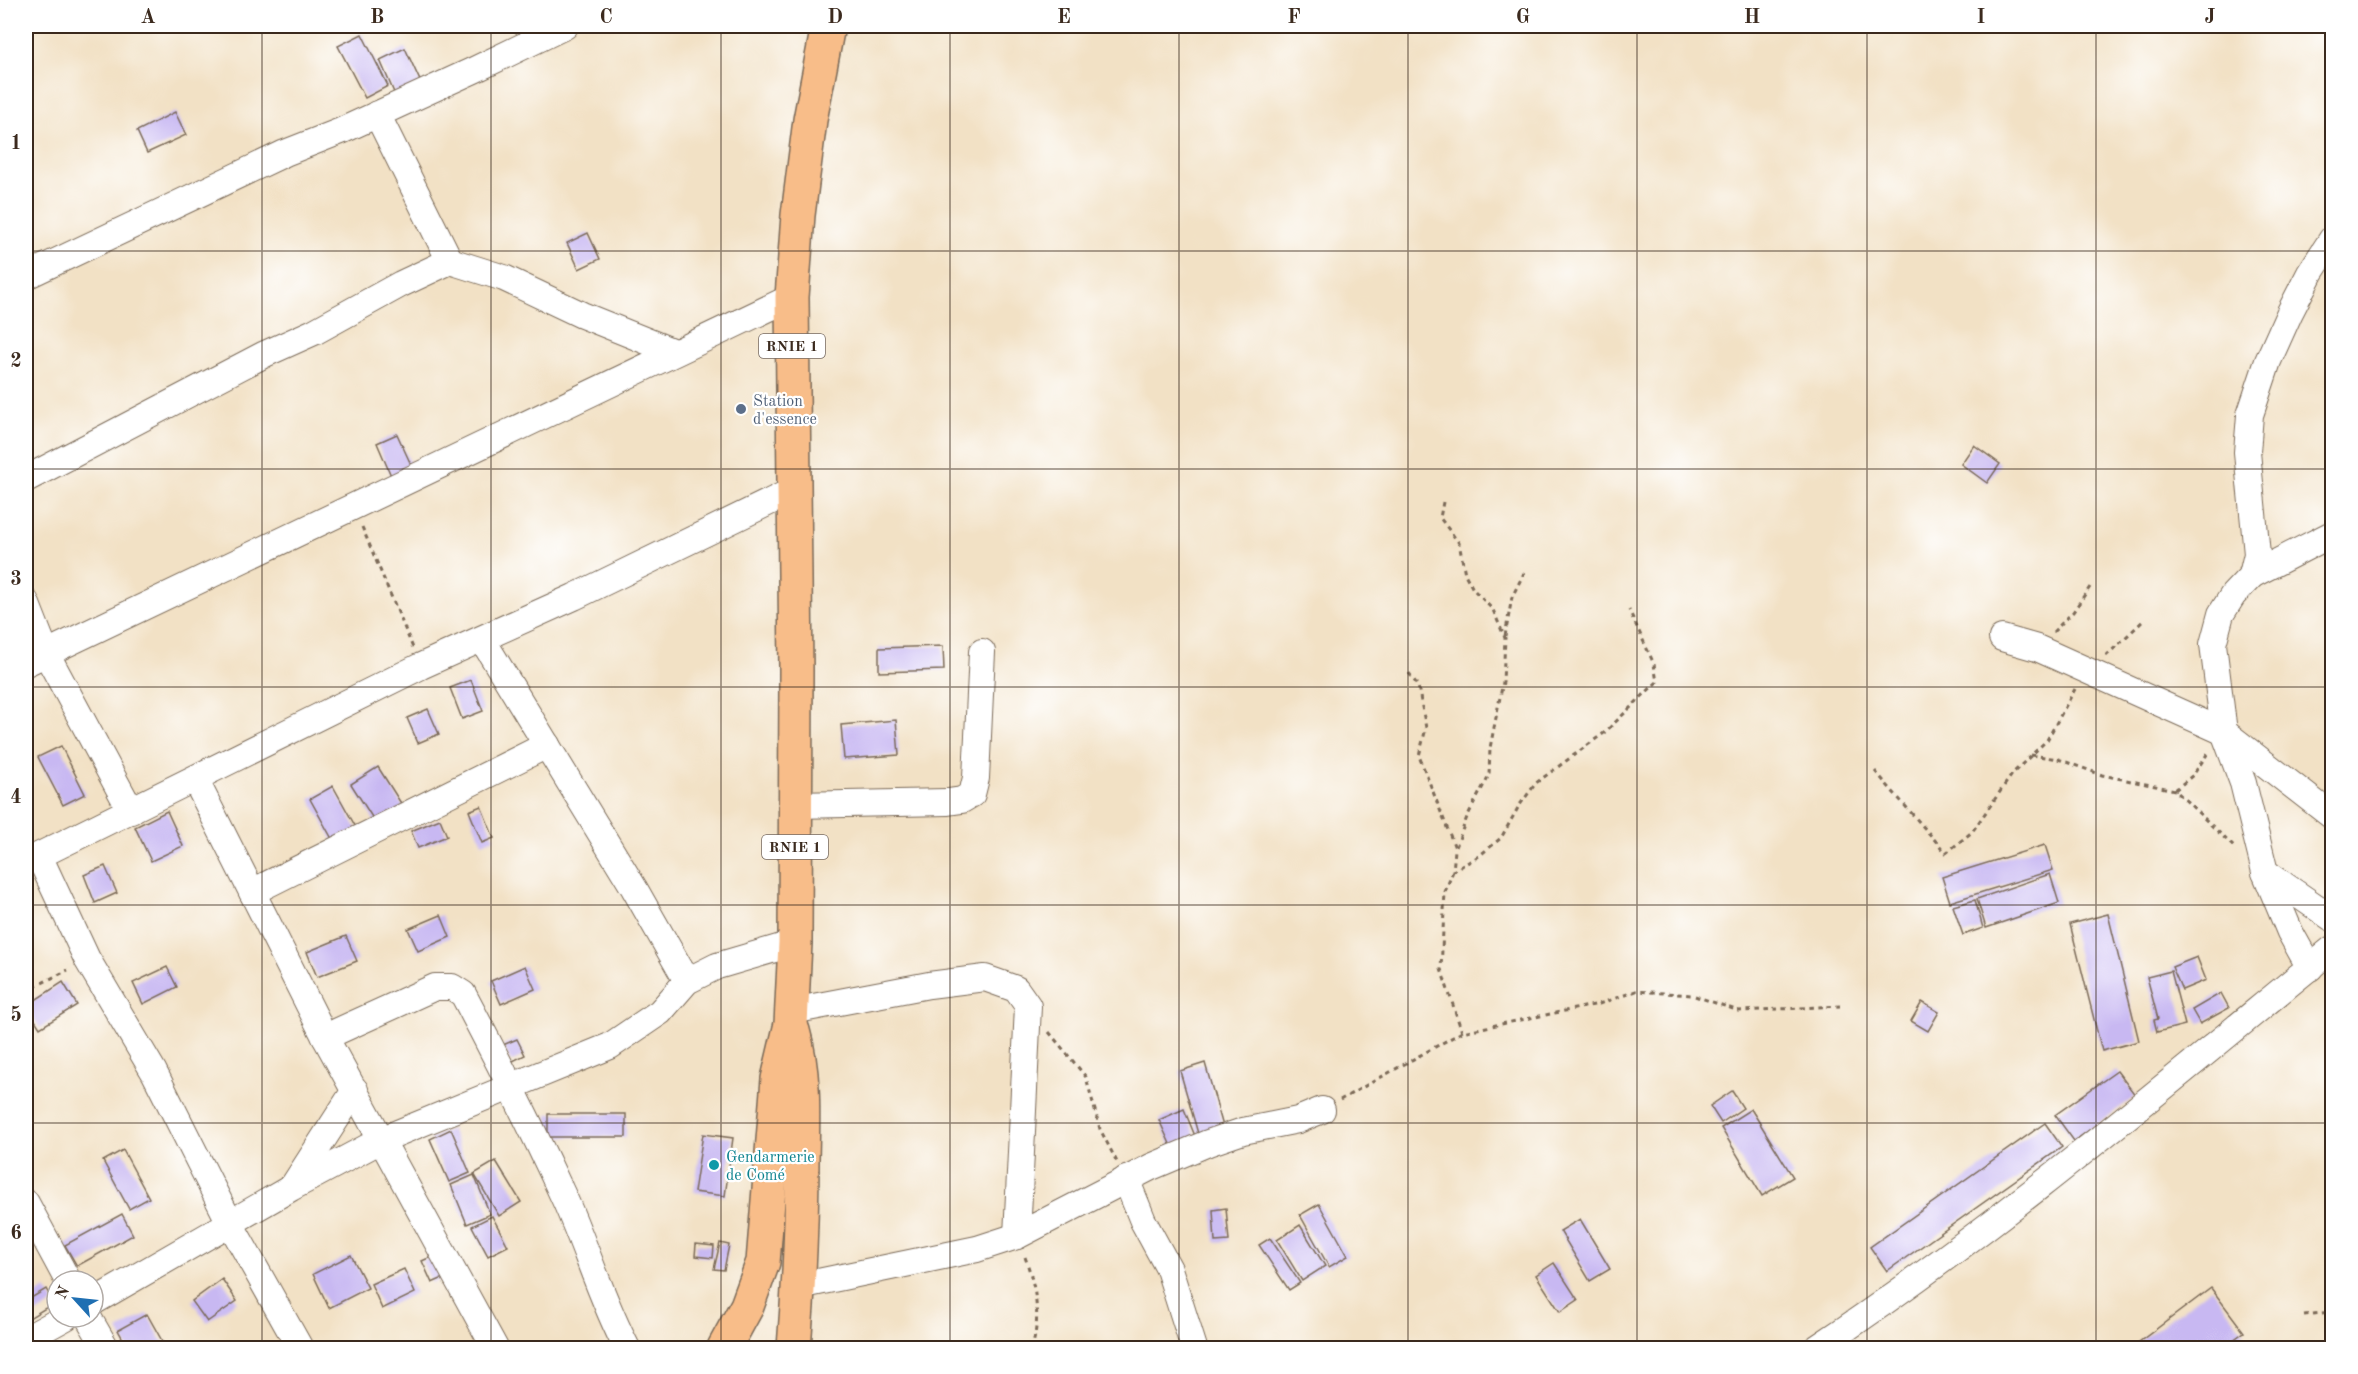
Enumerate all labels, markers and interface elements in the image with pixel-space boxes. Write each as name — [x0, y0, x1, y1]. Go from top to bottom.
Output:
text: A — [140, 8, 156, 28]
text: B — [370, 8, 384, 28]
text: C — [599, 8, 613, 28]
text: D — [827, 8, 843, 28]
text: E — [1057, 8, 1071, 28]
text: F — [1287, 8, 1301, 28]
text: G — [1516, 8, 1530, 28]
text: H — [1744, 8, 1760, 28]
text: I — [1977, 8, 1985, 28]
text: J — [2205, 8, 2216, 28]
text: 1 — [10, 134, 22, 154]
road number: RNIE 1 — [759, 334, 825, 358]
text: 2 — [10, 352, 22, 372]
place label: Station d'essence — [753, 394, 817, 428]
marker: Station d'essence — [734, 402, 748, 416]
text: 3 — [10, 570, 22, 590]
text: 4 — [10, 788, 22, 808]
road number: RNIE 1 — [762, 835, 828, 859]
text: 5 — [10, 1005, 22, 1026]
place label: Gendarmerie de Comé — [726, 1150, 815, 1184]
marker: Gendarmerie de Comé — [707, 1158, 721, 1172]
text: 6 — [10, 1224, 22, 1244]
north arrow — [45, 1269, 105, 1329]
text: N — [54, 1283, 74, 1302]

